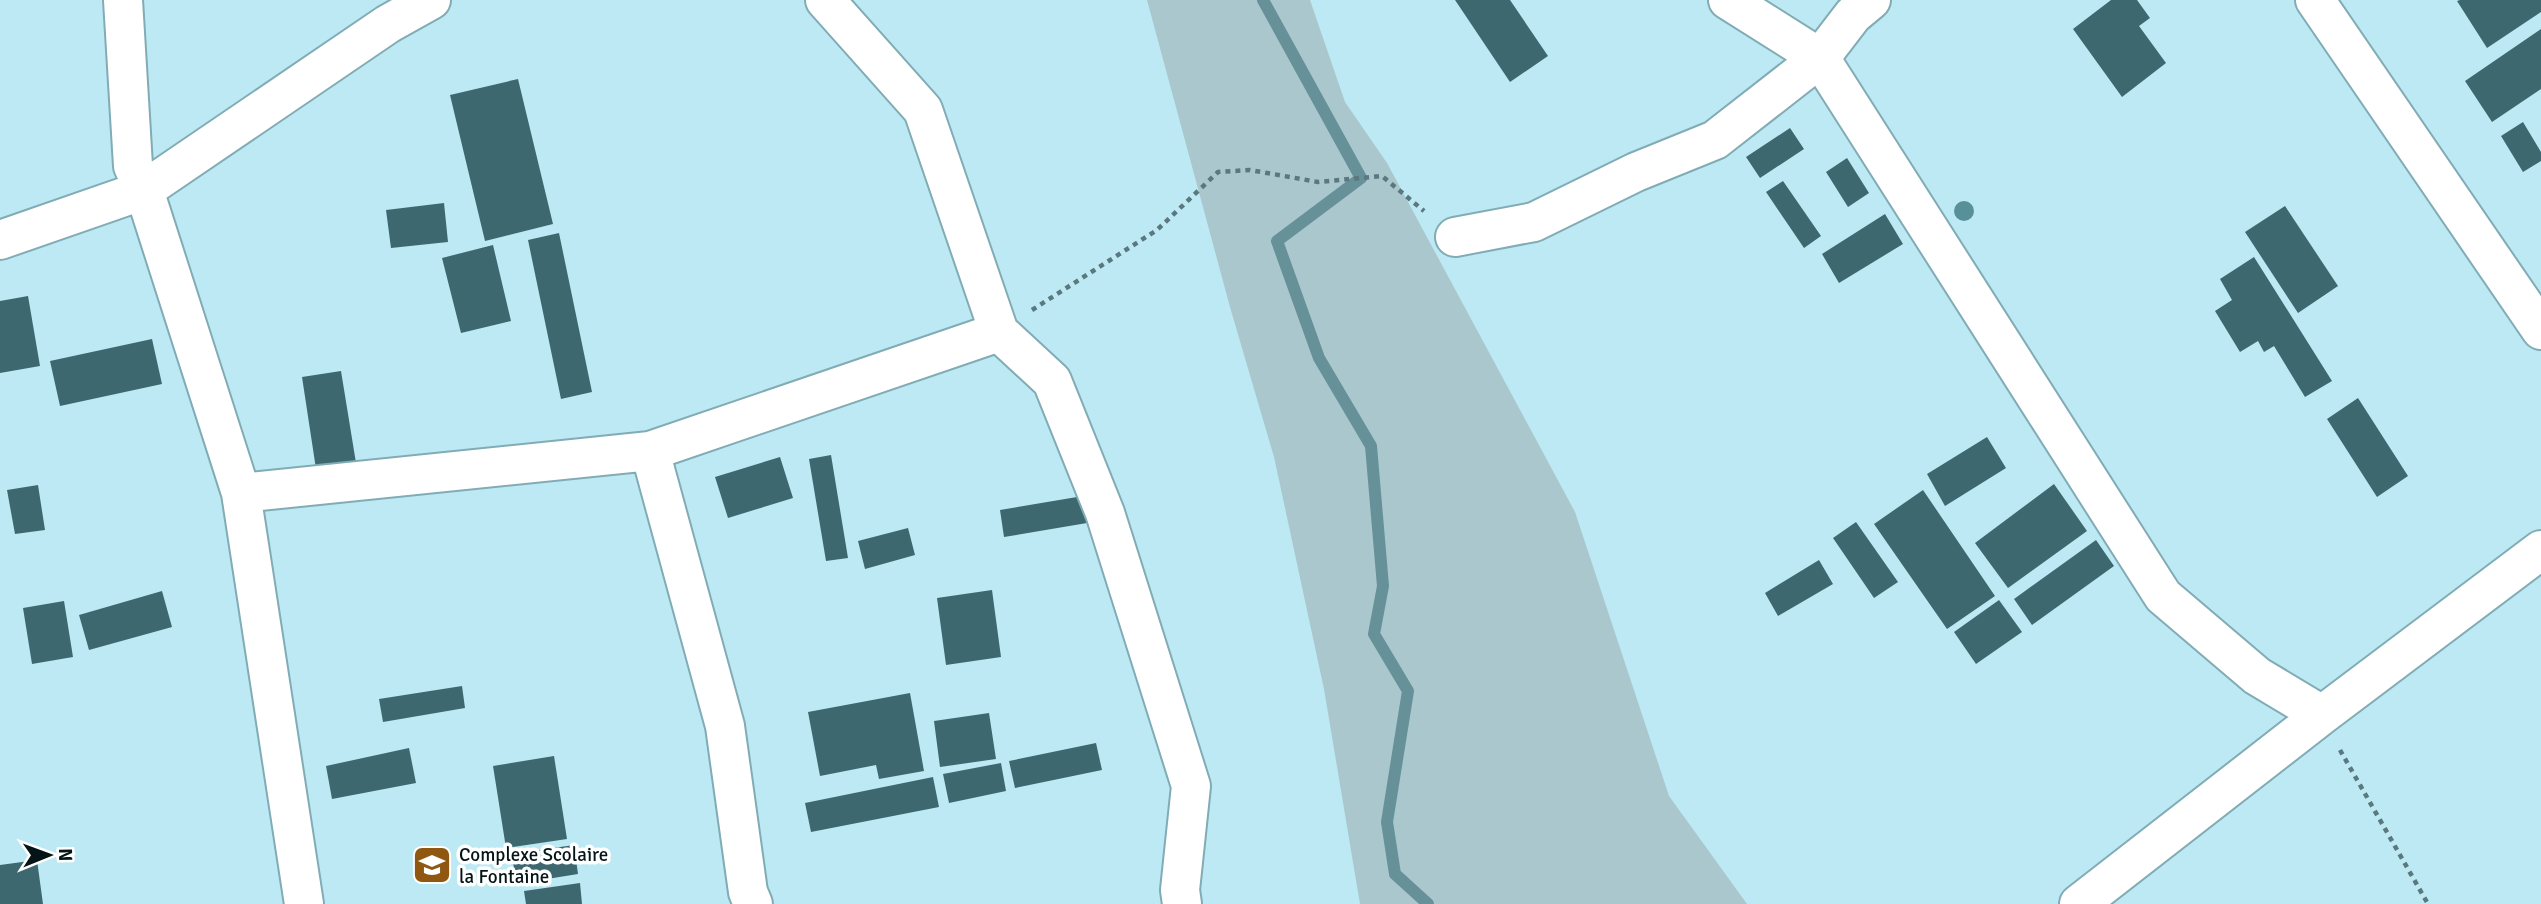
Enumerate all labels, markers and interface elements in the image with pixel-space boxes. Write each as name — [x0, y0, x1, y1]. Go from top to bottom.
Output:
north arrow — [14, 820, 84, 890]
place label: Complexe Scolaire la Fontaine — [459, 843, 608, 889]
school or university icon: Complexe Scolaire la Fontaine — [411, 844, 453, 886]
text: N — [53, 848, 77, 862]

